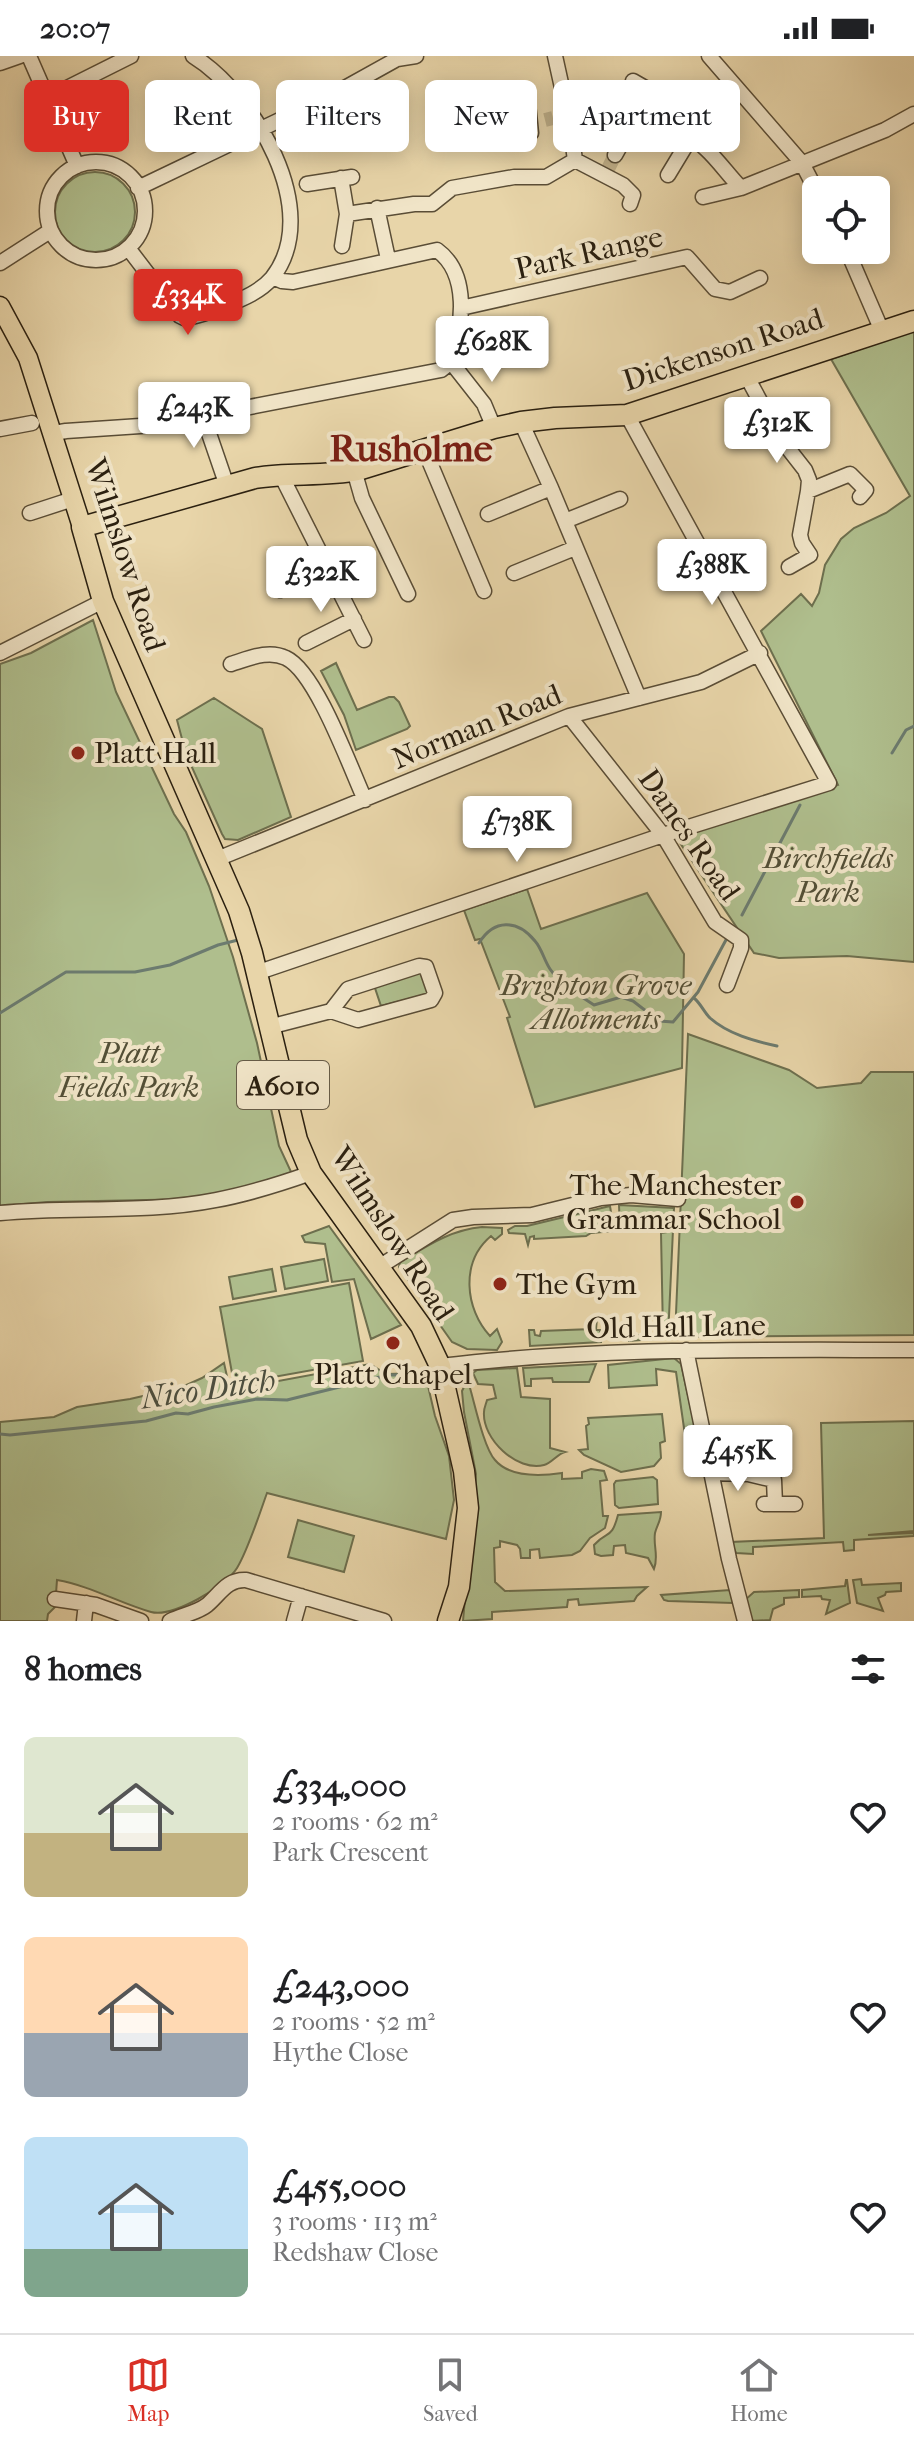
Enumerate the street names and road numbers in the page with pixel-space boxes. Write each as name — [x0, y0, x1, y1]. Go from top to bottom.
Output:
street label: Park Range — [512, 219, 666, 287]
street label: Dickenson Road — [618, 301, 828, 399]
street label: Wilmslow Road — [77, 453, 173, 656]
street label: Norman Road — [387, 677, 567, 777]
street label: Danes Road — [631, 762, 748, 908]
road number: A6010 — [237, 1061, 329, 1109]
street label: Wilmslow Road — [322, 1140, 462, 1328]
street label: Old Hall Lane — [586, 1308, 766, 1346]

